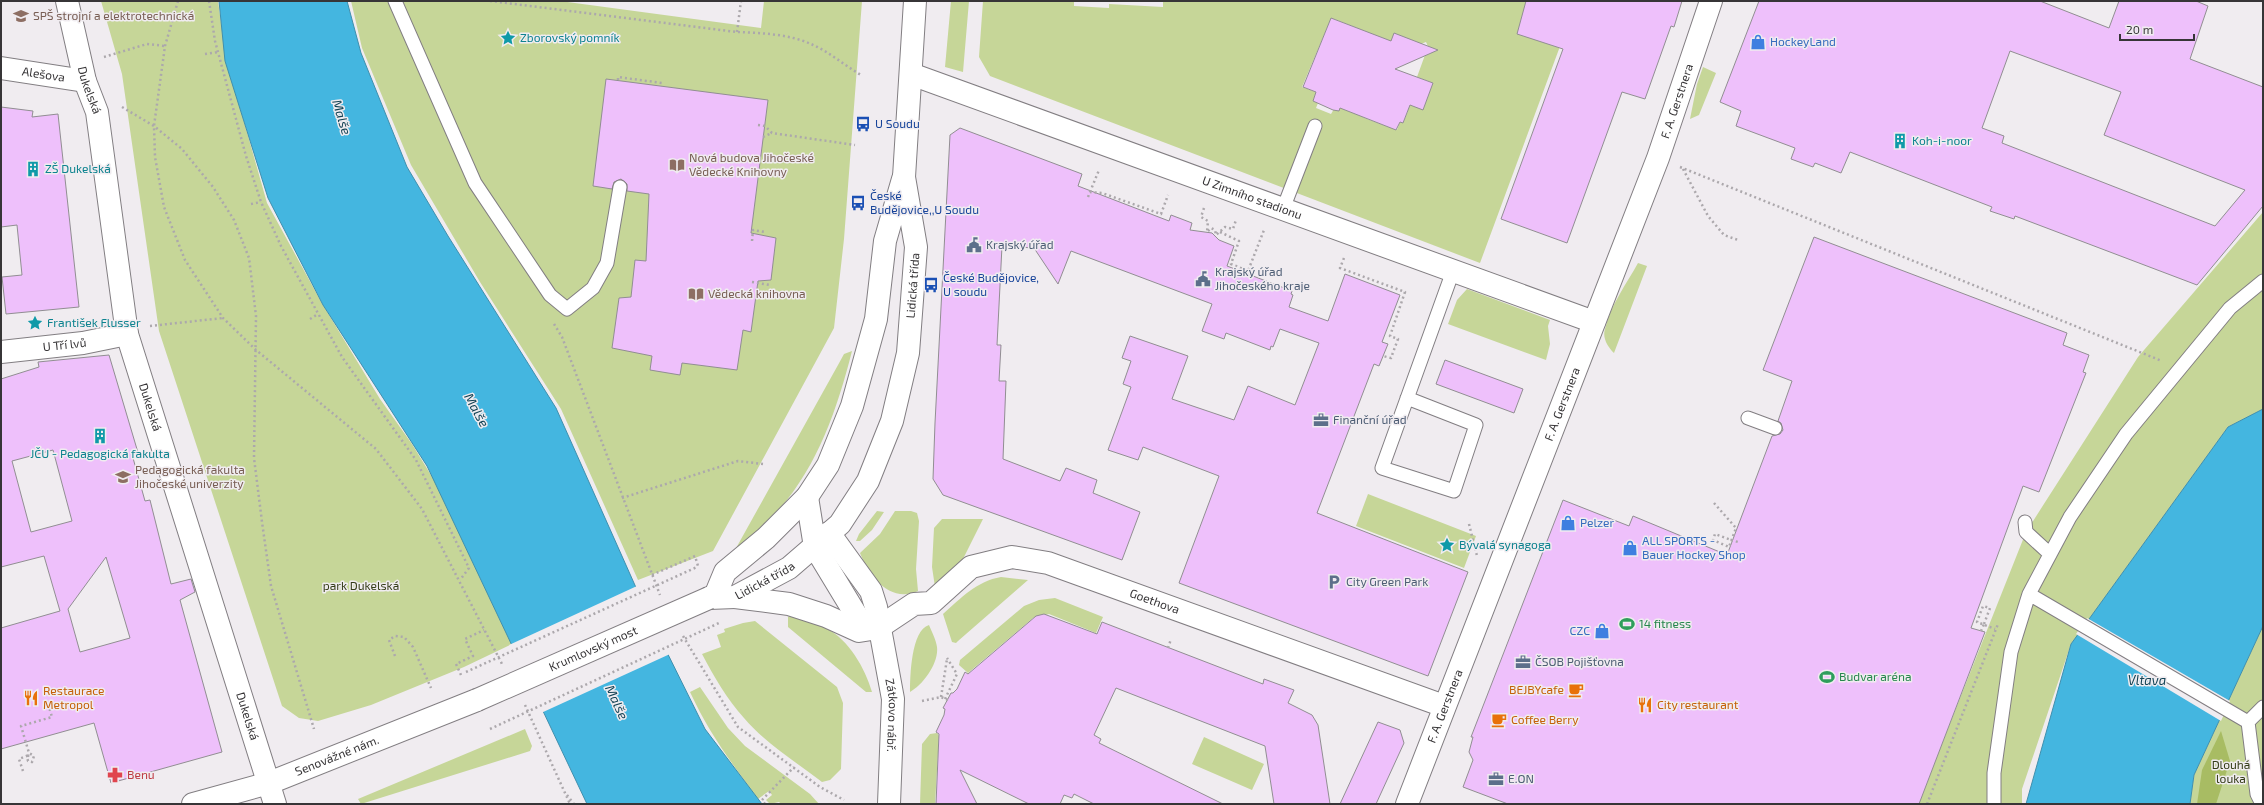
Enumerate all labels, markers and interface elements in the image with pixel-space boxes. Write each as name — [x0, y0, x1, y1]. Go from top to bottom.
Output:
school or university icon: SPŠ strojní a elektrotechnická — [12, 7, 30, 25]
place label: SPŠ strojní a elektrotechnická — [33, 8, 194, 23]
scale bar — [2120, 16, 2194, 42]
text: 20 m — [2126, 22, 2153, 36]
place icon: Zborovský pomník — [499, 29, 517, 47]
place label: Zborovský pomník — [520, 30, 620, 44]
shop icon: HockeyLand — [1749, 33, 1767, 51]
place label: HockeyLand — [1770, 34, 1836, 48]
street label: F. A. Gerstnera — [1657, 62, 1695, 140]
street label: Alešova — [21, 63, 66, 84]
street label: Dukelská — [76, 65, 105, 116]
water label: Malše — [329, 97, 355, 137]
bus stop icon: U Soudu — [854, 115, 872, 133]
place label: U Soudu — [875, 116, 920, 130]
building icon: Koh-i-noor — [1891, 132, 1909, 150]
place label: Koh-i-noor — [1912, 133, 1972, 147]
place label: Nová budova Jihočeské Vědecké Knihovny — [689, 150, 814, 178]
library icon: Nová budova Jihočeské Vědecké Knihovny — [668, 156, 686, 174]
building icon: ZŠ Dukelská — [24, 160, 42, 178]
place label: ZŠ Dukelská — [45, 161, 111, 175]
street label: U Zimního stadionu — [1201, 172, 1304, 221]
place label: České Budějovice,,U Soudu — [870, 188, 979, 217]
bus stop icon: České Budějovice,,U Soudu — [849, 194, 867, 212]
public building icon: Krajský úřad — [965, 236, 983, 254]
place label: Krajský úřad — [986, 237, 1054, 252]
street label: Lidická třída — [903, 252, 922, 319]
place label: Krajský úřad Jihočeského kraje — [1215, 264, 1310, 293]
place label: České Budějovice, U soudu — [943, 270, 1039, 298]
public building icon: Krajský úřad Jihočeského kraje — [1194, 270, 1212, 288]
bus stop icon: České Budějovice, U soudu — [922, 276, 940, 294]
library icon: Vědecká knihovna — [687, 285, 705, 303]
place label: Vědecká knihovna — [708, 286, 806, 300]
place icon: František Flusser — [26, 314, 44, 332]
place label: František Flusser — [47, 315, 141, 329]
street label: U Tří lvů — [42, 335, 87, 353]
street label: F. A. Gerstnera — [1541, 365, 1582, 443]
street label: Dukelská — [137, 381, 165, 433]
water label: Malše — [461, 390, 493, 430]
office icon: Finanční úřad — [1312, 411, 1330, 429]
place label: Finanční úřad — [1333, 412, 1407, 426]
building icon: JČU - Pedagogická fakulta — [91, 427, 109, 445]
place label: JČU - Pedagogická fakulta — [30, 446, 170, 460]
place label: Pedagogická fakulta Jihočeské univerzity — [135, 462, 245, 490]
school or university icon: Pedagogická fakulta Jihočeské univerzity — [114, 468, 132, 486]
shop icon: Pelzer — [1559, 514, 1577, 532]
place label: Pelzer — [1580, 515, 1615, 529]
place label: ALL SPORTS - Bauer Hockey Shop — [1642, 533, 1746, 561]
place icon: Bývalá synagoga — [1438, 536, 1456, 554]
place label: Bývalá synagoga — [1459, 537, 1551, 551]
shop icon: ALL SPORTS - Bauer Hockey Shop — [1621, 539, 1639, 557]
street label: Lidická třída — [732, 558, 797, 602]
parking icon: City Green Park — [1325, 573, 1343, 591]
place label: City Green Park — [1346, 574, 1428, 588]
park label: park Dukelská — [323, 578, 399, 592]
street label: Goethova — [1128, 585, 1182, 616]
sports icon: 14 fitness — [1618, 615, 1636, 633]
place label: 14 fitness — [1639, 616, 1691, 630]
street label: Krumlovský most — [547, 622, 640, 673]
shop icon: CZC — [1593, 622, 1611, 640]
place label: CZC — [1570, 623, 1590, 637]
office icon: ČSOB Pojišťovna — [1514, 653, 1532, 671]
place label: ČSOB Pojišťovna — [1535, 654, 1624, 669]
street label: F. A. Gerstnera — [1423, 667, 1465, 745]
sports icon: Budvar aréna — [1818, 668, 1836, 686]
place label: Budvar aréna — [1839, 669, 1912, 683]
water label: Vltava — [2128, 672, 2166, 688]
street label: Zátkovo nábř. — [883, 677, 901, 752]
cafe icon: BEJBYcafe — [1567, 681, 1585, 699]
water label: Malše — [602, 682, 632, 722]
place label: BEJBYcafe — [1509, 682, 1564, 696]
place label: Restaurace Metropol — [43, 683, 105, 711]
restaurant icon: Restaurace Metropol — [22, 689, 40, 707]
street label: Dukelská — [234, 690, 262, 742]
restaurant icon: City restaurant — [1636, 696, 1654, 714]
place label: City restaurant — [1657, 697, 1739, 711]
cafe icon: Coffee Berry — [1490, 711, 1508, 729]
place label: Coffee Berry — [1511, 712, 1579, 726]
street label: Senovážné nám. — [293, 732, 380, 778]
park label: Dlouhá louka — [2212, 757, 2250, 785]
pharmacy icon: Benu — [106, 766, 124, 784]
place label: Benu — [127, 767, 155, 781]
office icon: E.ON — [1487, 770, 1505, 788]
place label: E.ON — [1508, 771, 1534, 785]

